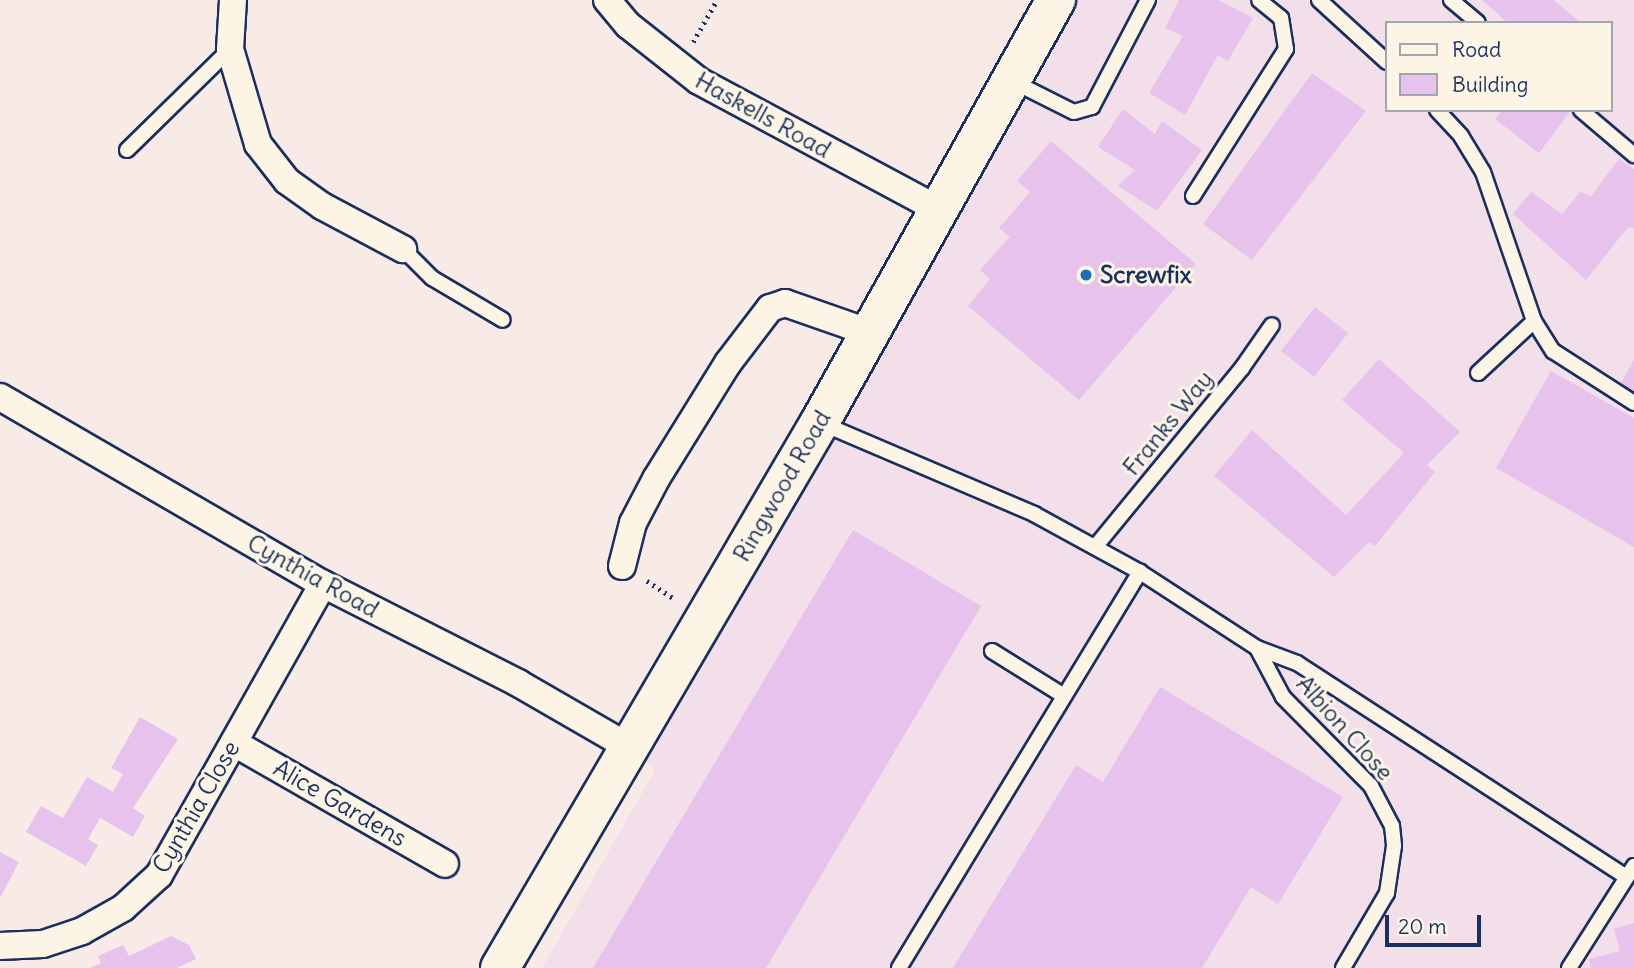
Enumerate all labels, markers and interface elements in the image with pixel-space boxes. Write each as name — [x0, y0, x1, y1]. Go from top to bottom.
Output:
legend — [1386, 21, 1613, 112]
text: Road — [1452, 36, 1501, 63]
street label: Haskells Road — [690, 66, 836, 164]
text: Building — [1452, 71, 1528, 98]
place label: Screwfix — [1100, 261, 1191, 289]
marker: Screwfix — [1078, 267, 1094, 283]
street label: Franks Way — [1117, 365, 1219, 481]
street label: Ringwood Road — [727, 405, 837, 567]
street label: Cynthia Road — [242, 528, 384, 624]
street label: Albion Close — [1290, 670, 1400, 786]
street label: Cynthia Close — [147, 736, 245, 878]
street label: Alice Gardens — [268, 753, 412, 853]
scale bar — [1389, 902, 1485, 946]
text: 20 m — [1398, 913, 1447, 940]

